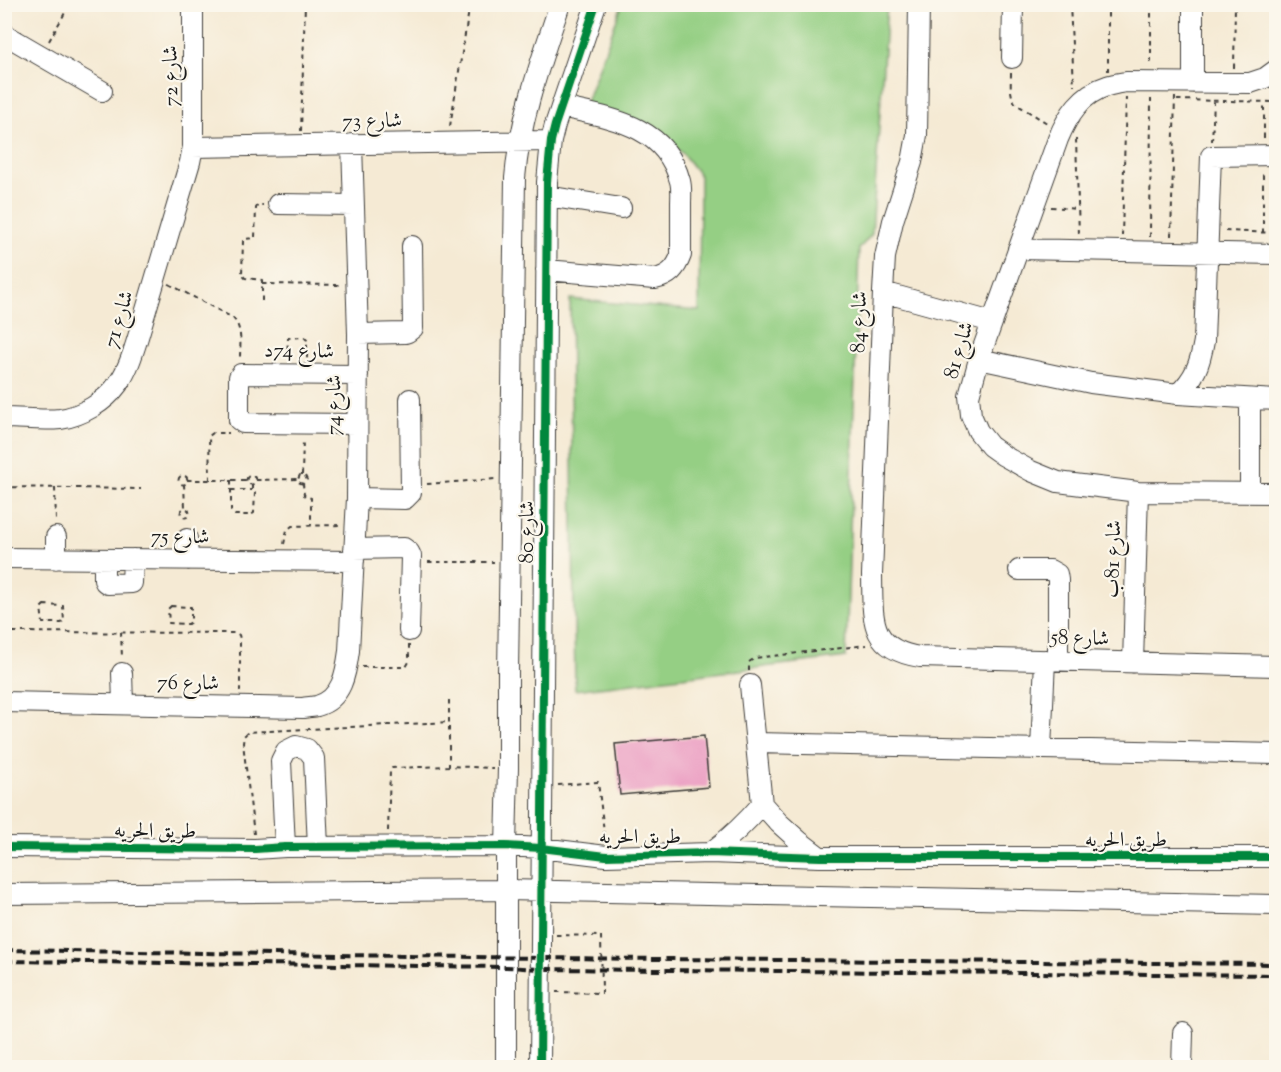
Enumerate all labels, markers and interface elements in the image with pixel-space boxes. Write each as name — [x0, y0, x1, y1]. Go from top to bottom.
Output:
street label: شارع 72 — [156, 45, 189, 107]
street label: شارع 73 — [342, 106, 402, 139]
street label: شارع 71 — [97, 287, 144, 352]
street label: شارع 84 — [844, 291, 877, 354]
street label: شارع 81 — [937, 318, 984, 383]
street label: شارع 74د — [264, 336, 334, 369]
street label: شارع 74 — [319, 374, 352, 436]
street label: شارع 80 — [512, 501, 545, 564]
street label: شارع 81ب — [1098, 520, 1131, 599]
street label: شارع 75 — [151, 523, 209, 554]
street label: شارع 58 — [1049, 623, 1110, 656]
street label: شارع 76 — [157, 668, 219, 701]
street label: طريق الحريه — [114, 816, 196, 848]
street label: طريق الحريه — [599, 823, 681, 853]
street label: طريق الحريه — [1085, 826, 1167, 856]

